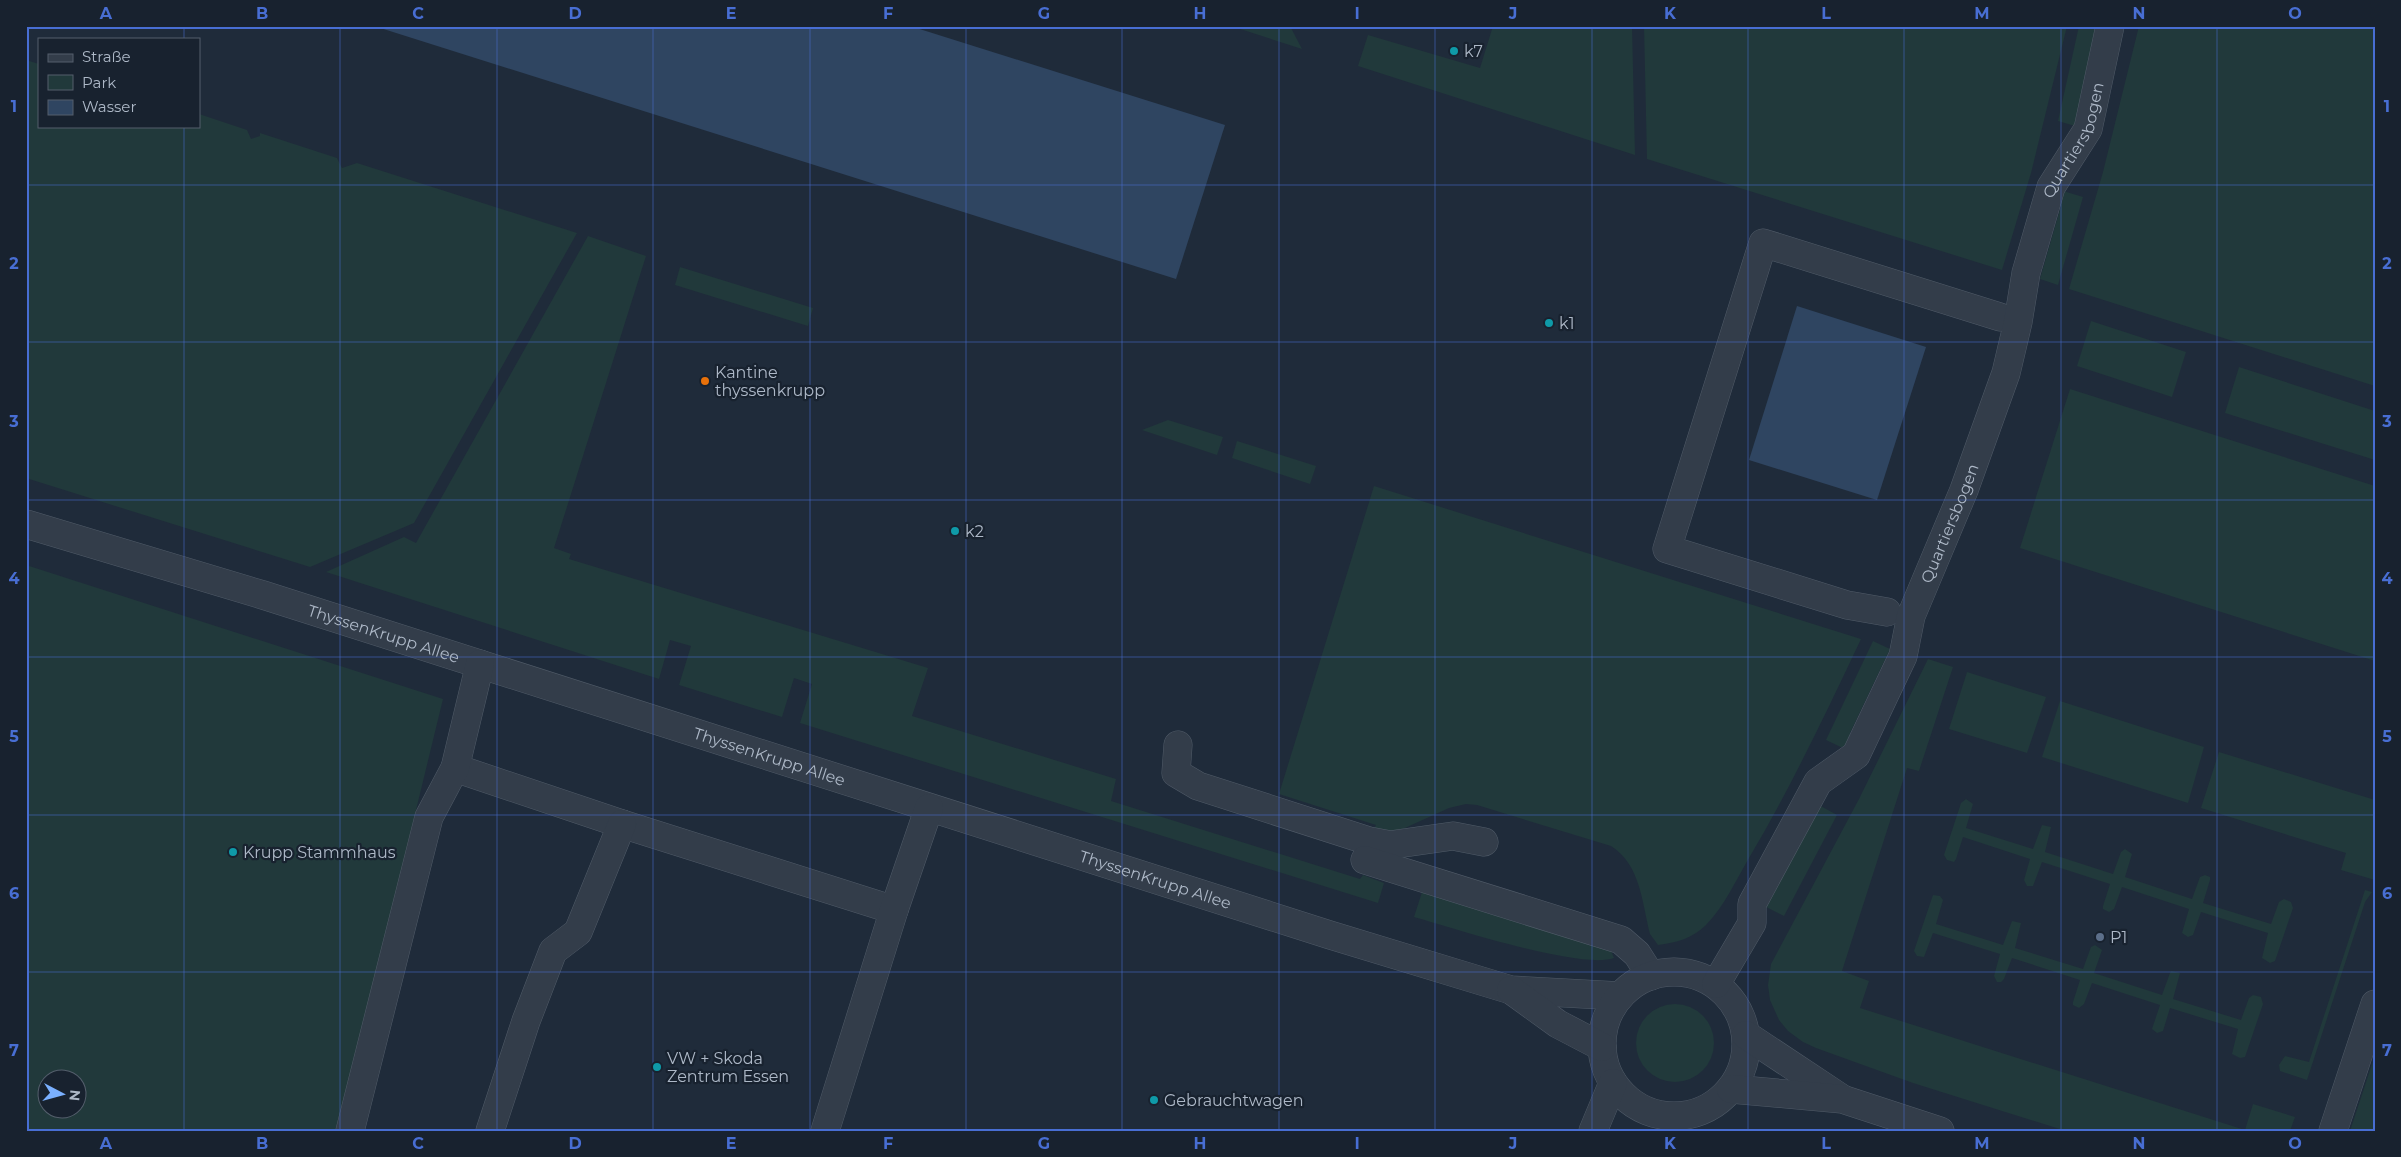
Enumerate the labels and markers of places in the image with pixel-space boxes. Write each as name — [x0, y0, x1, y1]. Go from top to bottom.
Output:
place label: k7 — [1464, 42, 1483, 61]
marker: k7 — [1448, 45, 1460, 57]
place label: k1 — [1559, 314, 1574, 333]
marker: k1 — [1543, 317, 1555, 329]
place label: Kantine thyssenkrupp — [715, 363, 825, 400]
marker: Kantine thyssenkrupp — [699, 375, 711, 387]
place label: k2 — [965, 522, 984, 541]
marker: k2 — [949, 525, 961, 537]
place label: Krupp Stammhaus — [243, 843, 396, 862]
marker: Krupp Stammhaus — [227, 846, 239, 858]
place label: P1 — [2110, 928, 2127, 947]
marker: P1 — [2094, 931, 2106, 943]
place label: VW + Skoda Zentrum Essen — [667, 1049, 789, 1086]
marker: VW + Skoda Zentrum Essen — [651, 1061, 663, 1073]
place label: Gebrauchtwagen — [1164, 1091, 1304, 1110]
marker: Gebrauchtwagen — [1148, 1094, 1160, 1106]

